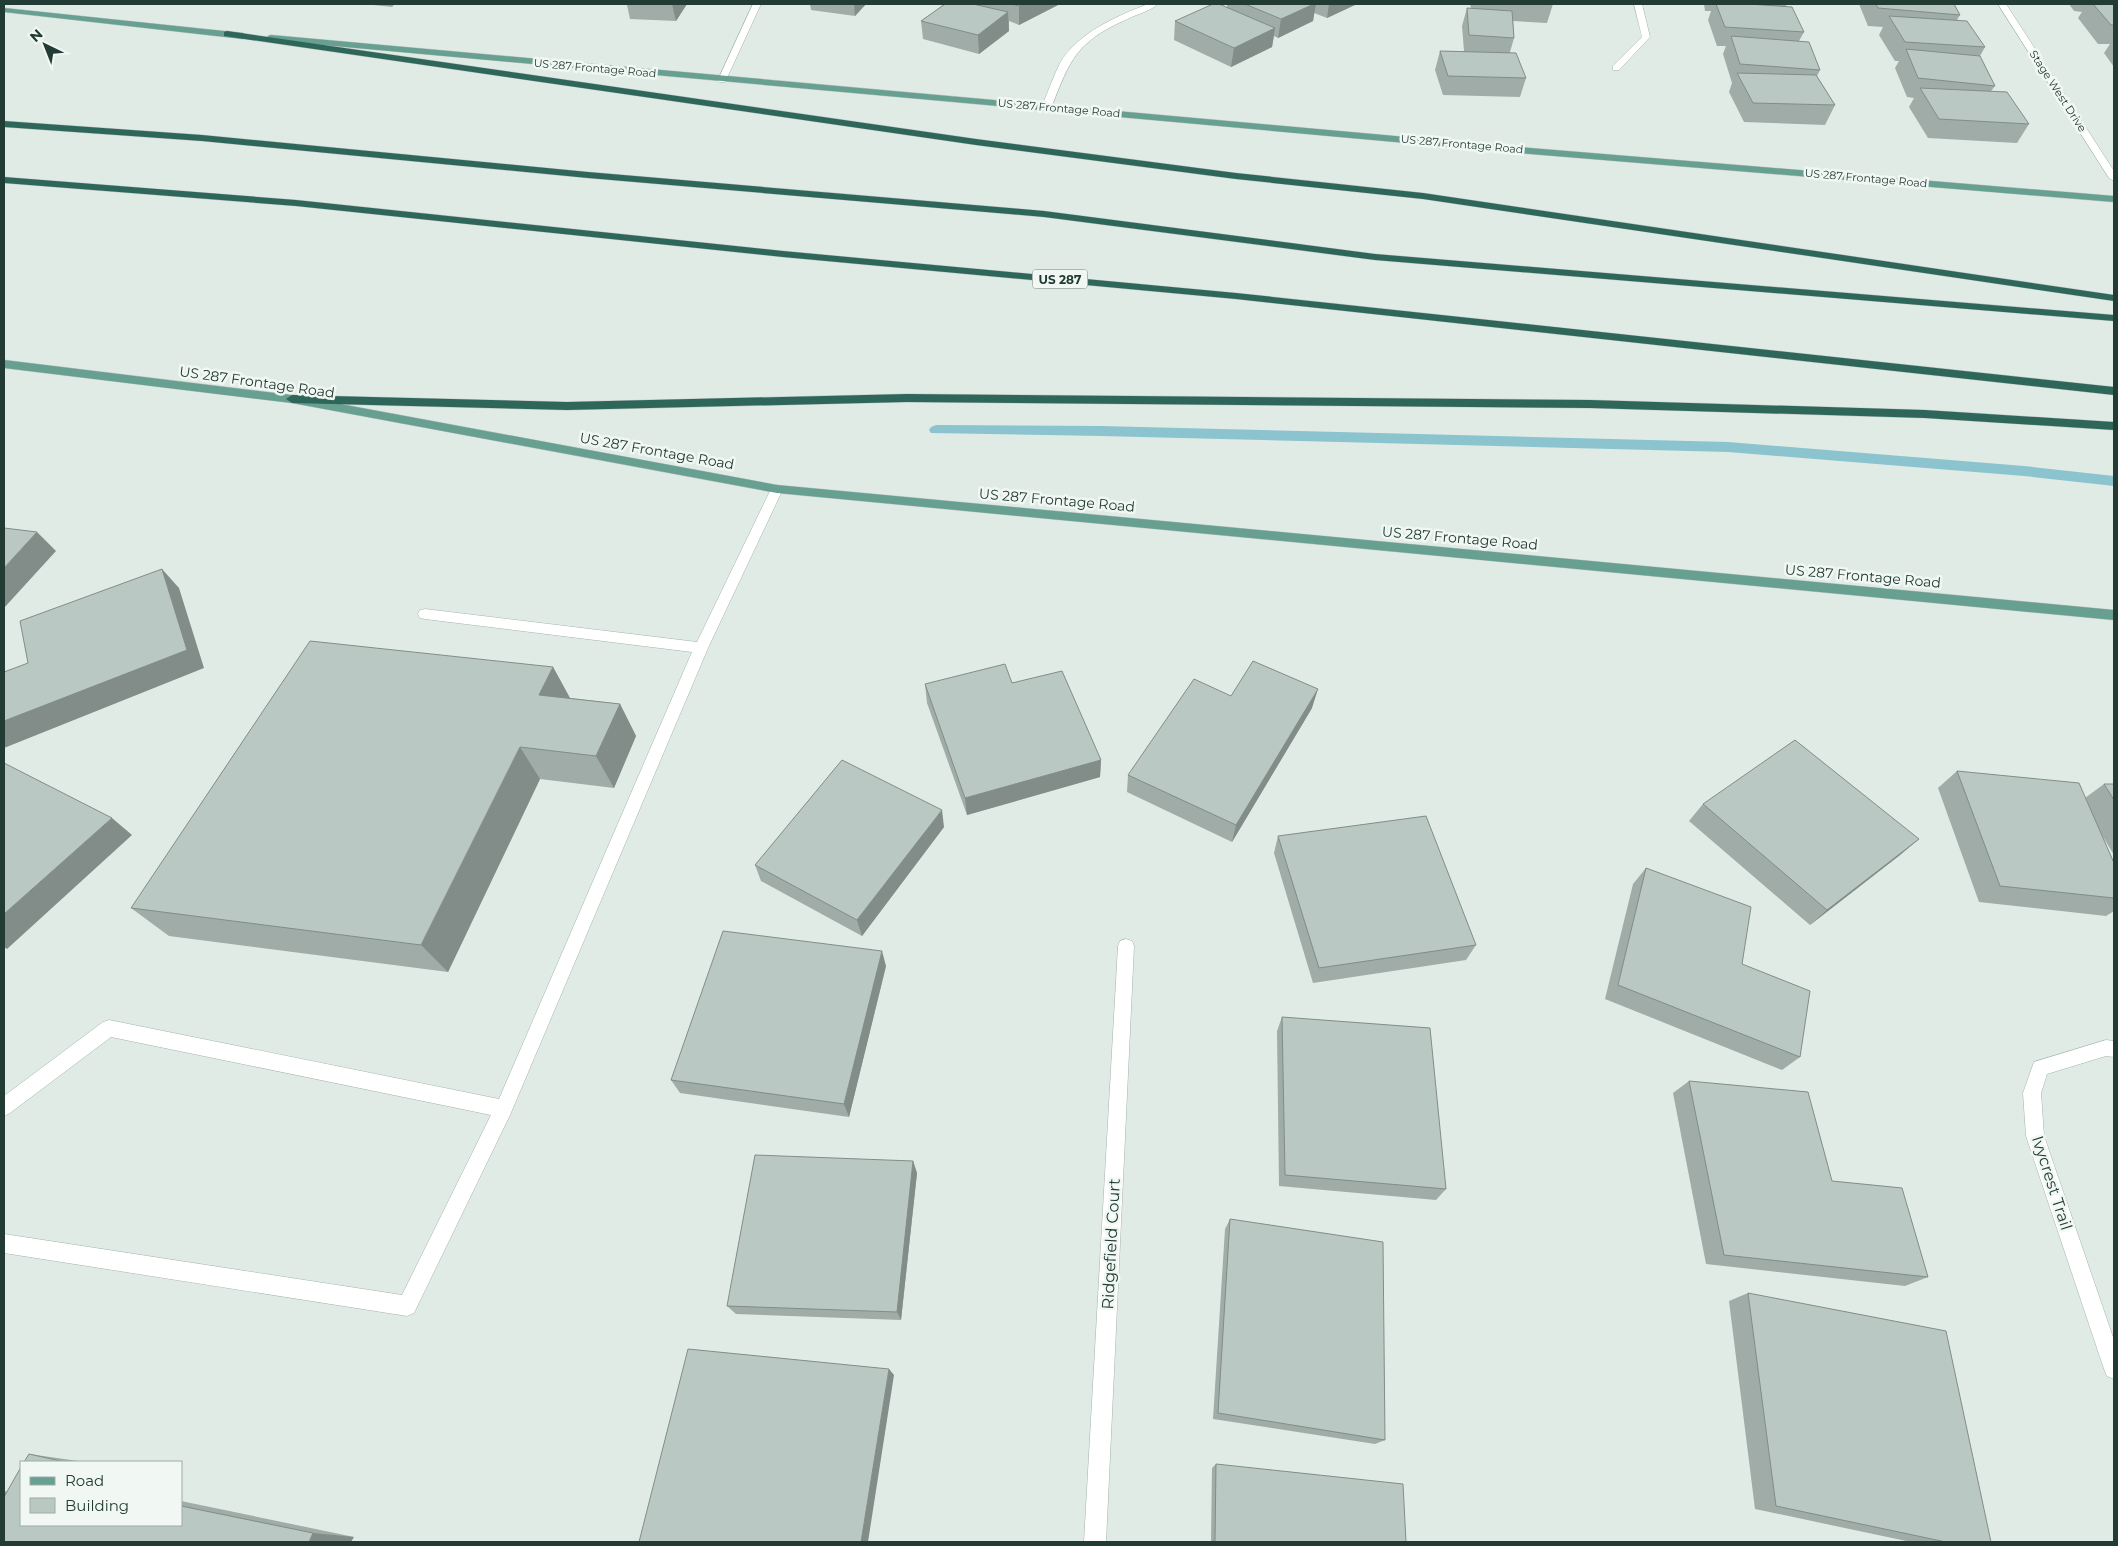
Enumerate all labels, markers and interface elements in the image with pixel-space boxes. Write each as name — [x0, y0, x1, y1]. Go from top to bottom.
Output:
north arrow — [20, 20, 70, 70]
text: N — [26, 25, 46, 46]
street label: Stage West Drive — [2026, 48, 2090, 135]
street label: US 287 Frontage Road — [533, 56, 657, 80]
street label: US 287 Frontage Road — [997, 96, 1121, 120]
street label: US 287 Frontage Road — [1400, 132, 1524, 156]
street label: US 287 Frontage Road — [1804, 166, 1928, 190]
road number: US 287 — [1032, 270, 1088, 288]
street label: US 287 Frontage Road — [178, 362, 336, 402]
street label: US 287 Frontage Road — [578, 429, 736, 473]
street label: US 287 Frontage Road — [978, 484, 1136, 516]
street label: US 287 Frontage Road — [1381, 522, 1539, 554]
street label: US 287 Frontage Road — [1784, 560, 1942, 592]
street label: Ivycrest Trail — [2028, 1133, 2076, 1233]
street label: Ridgefield Court — [1098, 1178, 1124, 1310]
legend — [20, 1461, 182, 1526]
text: Road — [65, 1471, 104, 1490]
text: Building — [65, 1496, 129, 1515]

